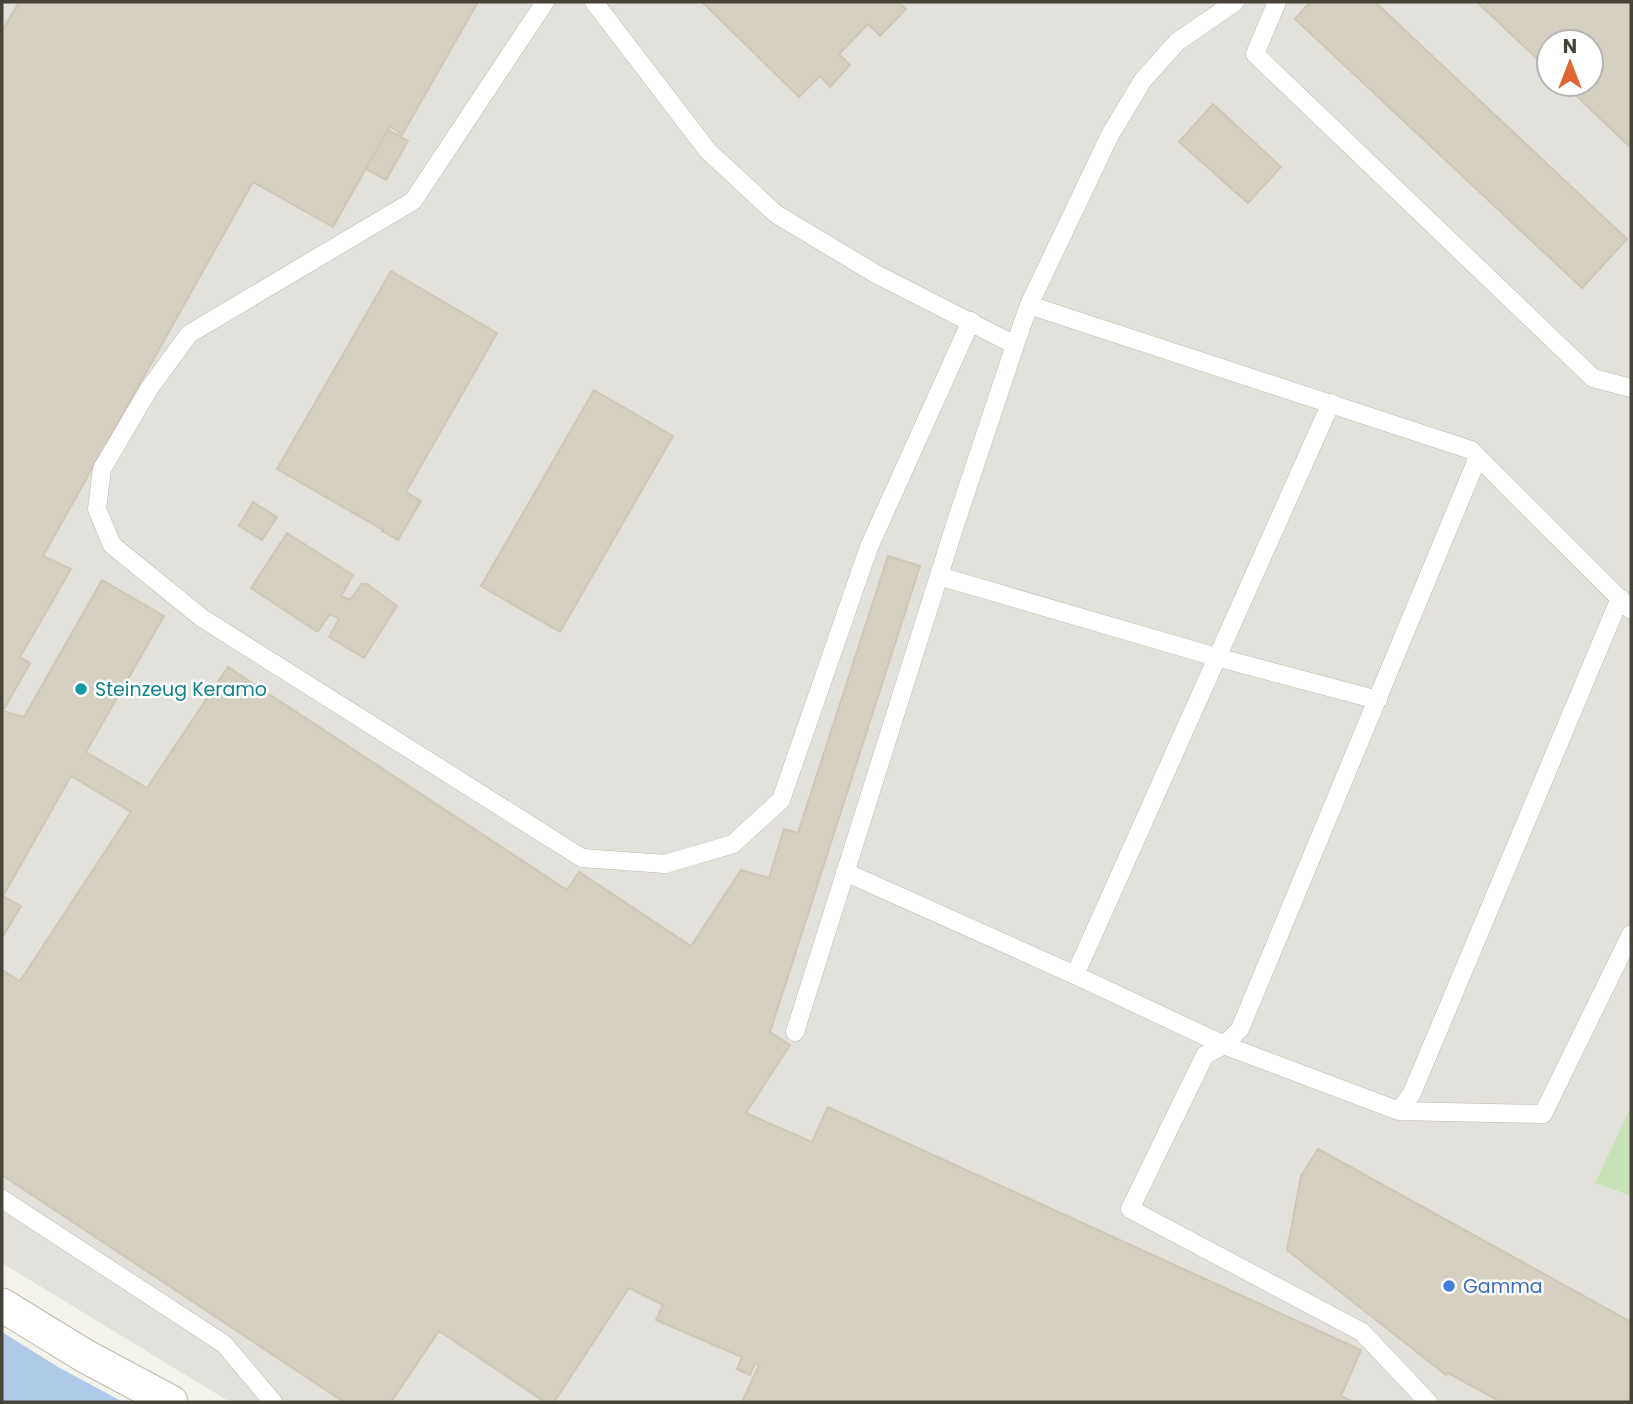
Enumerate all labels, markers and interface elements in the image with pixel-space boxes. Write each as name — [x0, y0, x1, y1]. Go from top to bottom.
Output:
north arrow — [1535, 28, 1605, 98]
text: N — [1563, 33, 1577, 60]
place label: Steinzeug Keramo — [95, 676, 267, 703]
marker: Steinzeug Keramo — [73, 681, 89, 697]
place label: Gamma — [1463, 1273, 1543, 1300]
marker: Gamma — [1441, 1278, 1457, 1294]

